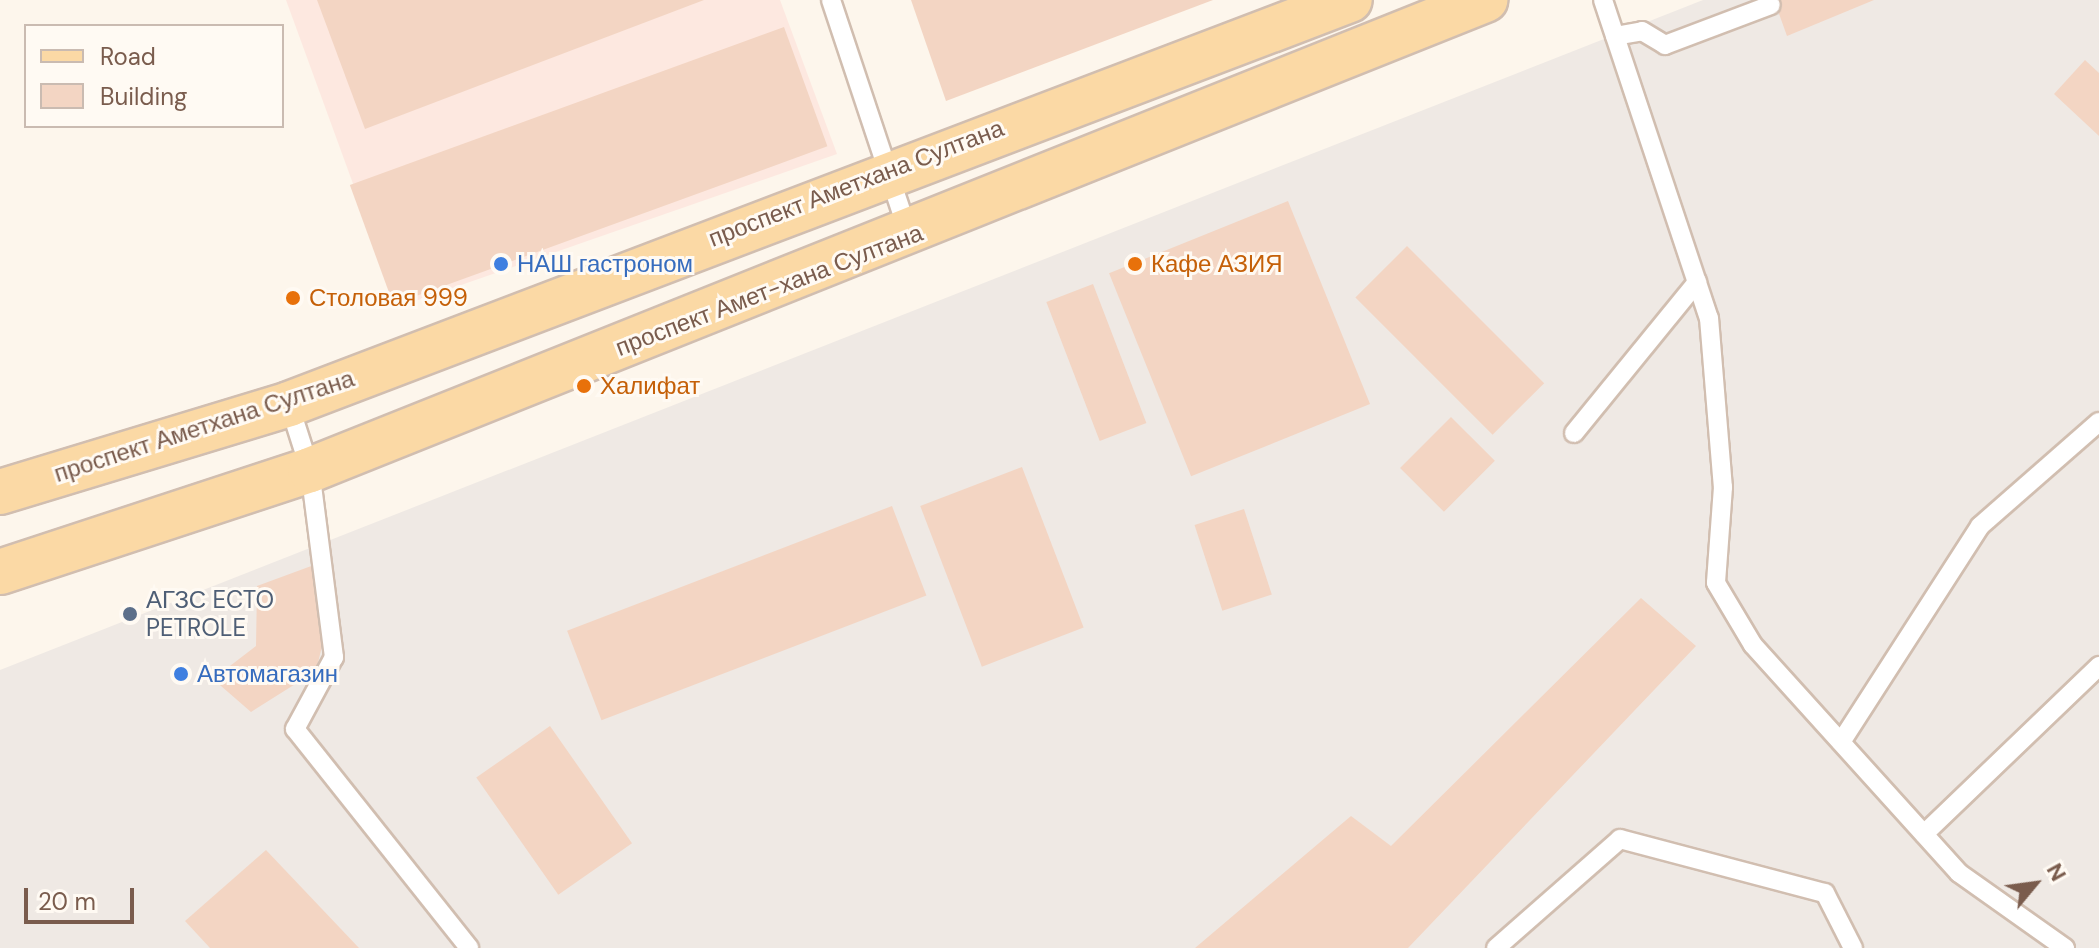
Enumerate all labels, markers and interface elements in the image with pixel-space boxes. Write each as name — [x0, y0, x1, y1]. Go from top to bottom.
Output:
legend — [24, 24, 284, 128]
text: Road — [100, 41, 156, 72]
text: Building — [100, 81, 187, 112]
street label: проспект Аметхана Султана — [704, 113, 1008, 253]
street label: проспект Амет-хана Султана — [611, 218, 927, 362]
place label: НАШ гастроном — [517, 250, 693, 278]
place label: Кафе АЗИЯ — [1151, 250, 1283, 278]
marker: НАШ гастроном — [492, 255, 510, 273]
marker: Кафе АЗИЯ — [1126, 255, 1144, 273]
place label: Столовая 999 — [309, 284, 468, 312]
marker: Столовая 999 — [284, 289, 302, 307]
street label: проспект Аметхана Султана — [50, 364, 358, 488]
place label: Халифат — [600, 372, 700, 400]
marker: Халифат — [575, 377, 593, 395]
place label: АГЗС ECTO PETROLE — [146, 586, 274, 642]
marker: АГЗС ECTO PETROLE — [121, 605, 139, 623]
place label: Автомагазин — [197, 660, 338, 688]
marker: Автомагазин — [172, 665, 190, 683]
north arrow — [1995, 844, 2075, 924]
text: N — [2040, 858, 2073, 886]
scale bar — [28, 872, 138, 922]
text: 20 m — [38, 886, 96, 917]

